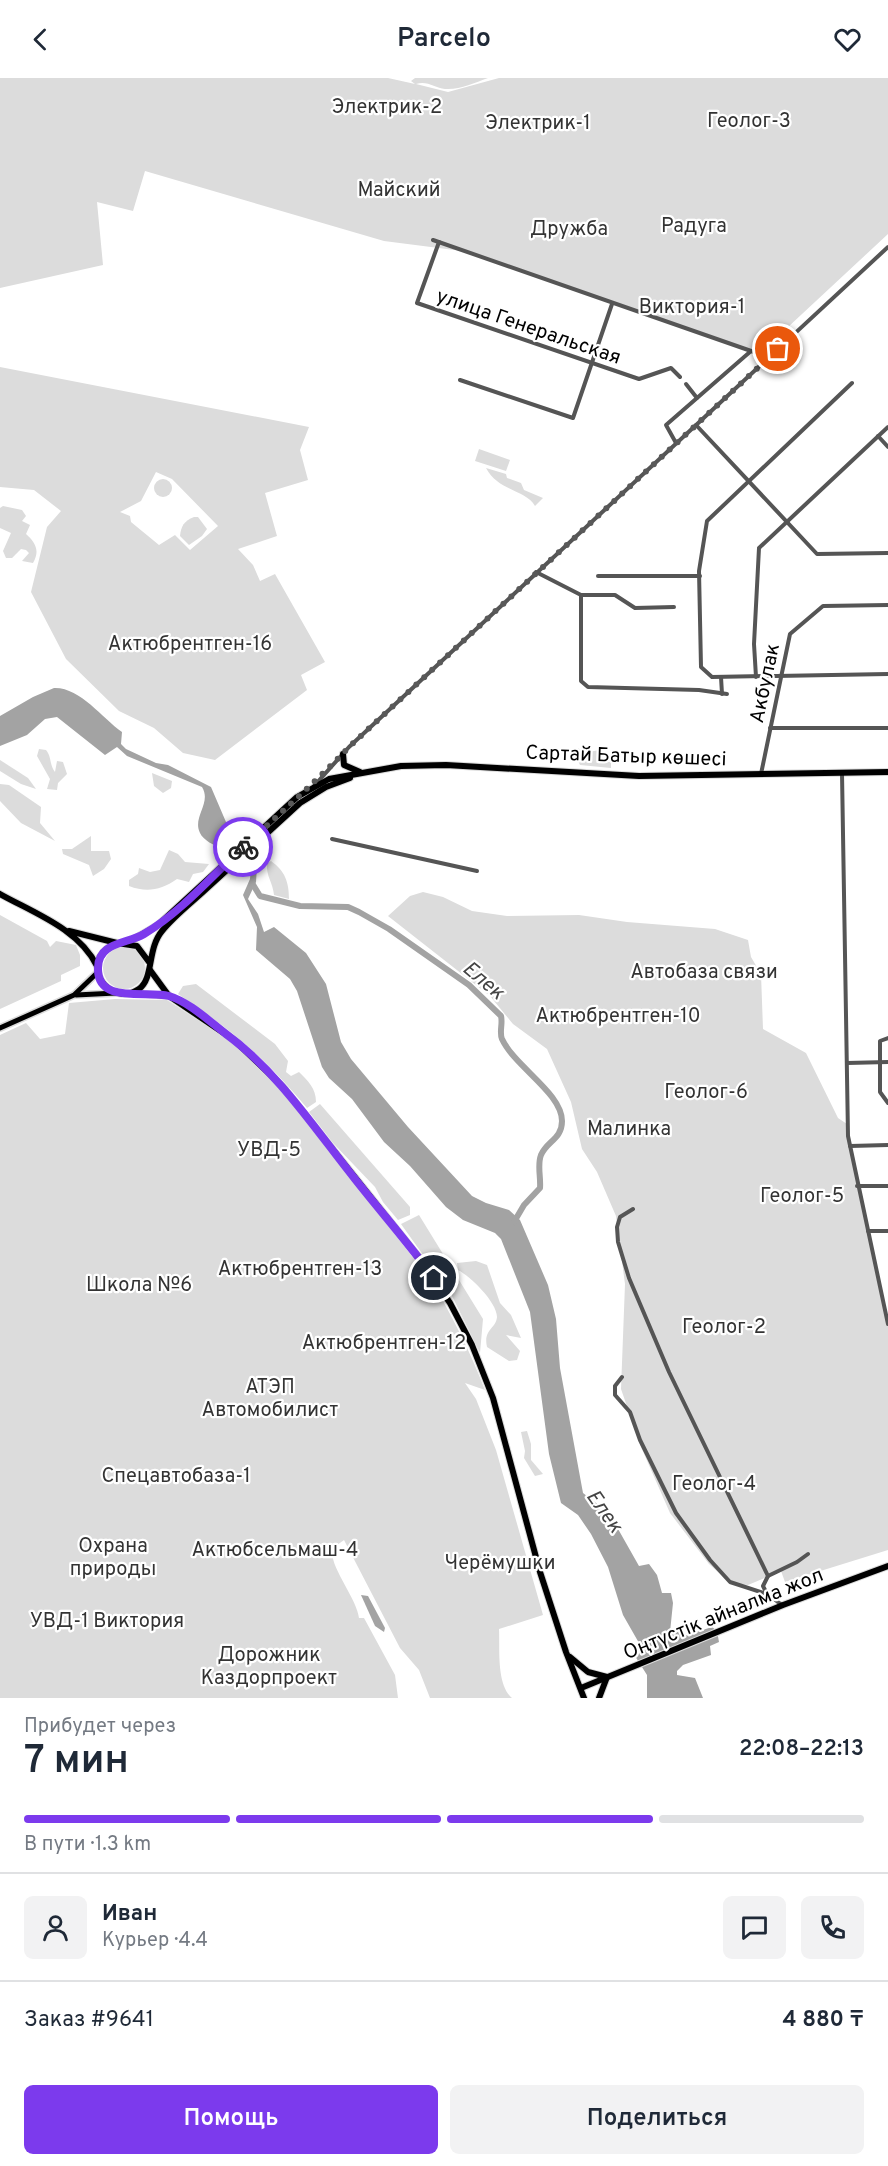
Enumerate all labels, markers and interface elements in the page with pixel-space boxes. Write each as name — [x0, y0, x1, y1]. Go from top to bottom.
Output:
text: Parcelo — [397, 22, 491, 56]
icon: back — [24, 23, 57, 56]
icon: heart — [831, 23, 864, 56]
park label: Электрик-2 — [332, 95, 442, 121]
park label: Геолог-3 — [707, 109, 791, 135]
park label: Электрик-1 — [485, 111, 591, 137]
park label: Майский — [357, 178, 441, 204]
park label: Радуга — [661, 214, 727, 240]
park label: Дружба — [530, 217, 608, 243]
street label: улица Генеральская — [432, 284, 624, 372]
park label: Виктория-1 — [639, 295, 745, 321]
pin — [752, 323, 803, 374]
icon: bag — [761, 332, 794, 365]
park label: Актюбрентген-16 — [108, 632, 272, 658]
street label: Акбулак — [745, 641, 787, 726]
street label: Сартай Батыр көшесі — [525, 740, 727, 774]
courier — [213, 817, 273, 877]
icon: bike — [227, 831, 260, 864]
water label: Елек — [456, 956, 511, 1007]
park label: Автобаза связи — [630, 960, 778, 986]
park label: Актюбрентген-10 — [535, 1004, 701, 1030]
park label: Геолог-6 — [664, 1080, 748, 1106]
park label: Малинка — [587, 1117, 671, 1143]
park label: УВД-5 — [237, 1138, 301, 1164]
park label: Геолог-5 — [760, 1184, 844, 1210]
pin — [408, 1252, 459, 1303]
park label: Актюбрентген-13 — [218, 1257, 382, 1283]
icon: home — [417, 1261, 450, 1294]
park label: Школа №6 — [86, 1273, 192, 1299]
park label: Геолог-2 — [682, 1315, 766, 1341]
park label: Актюбрентген-12 — [302, 1331, 466, 1357]
park label: АТЭП Автомобилист — [202, 1375, 338, 1424]
park label: Спецавтобаза-1 — [101, 1464, 251, 1490]
park label: Геолог-4 — [672, 1472, 756, 1498]
water label: Елек — [579, 1485, 629, 1540]
park label: Охрана природы — [70, 1534, 156, 1583]
park label: Актюбсельмаш-4 — [192, 1538, 358, 1564]
park label: Черёмушки — [445, 1551, 555, 1577]
street label: Оңтүстік айналма жол — [620, 1563, 828, 1667]
park label: УВД-1 Виктория — [30, 1609, 184, 1635]
park label: Дорожник Каздорпроект — [201, 1643, 337, 1692]
text: Прибудет через — [24, 1714, 176, 1740]
text: 22:08–22:13 — [739, 1736, 864, 1763]
text: 7 мин — [24, 1738, 129, 1787]
text: В пути · 1.3 km — [24, 1832, 151, 1858]
button: person — [24, 1896, 87, 1959]
button: chat — [723, 1896, 786, 1959]
button: phone — [801, 1896, 864, 1959]
text: Иван — [102, 1901, 157, 1928]
text: Курьер · 4.4 — [102, 1928, 208, 1954]
text: Заказ #9641 — [24, 2007, 154, 2034]
text: 4 880 ₸ — [783, 2007, 864, 2034]
button: Помощь — [24, 2085, 438, 2154]
button: Поделиться — [450, 2085, 864, 2154]

